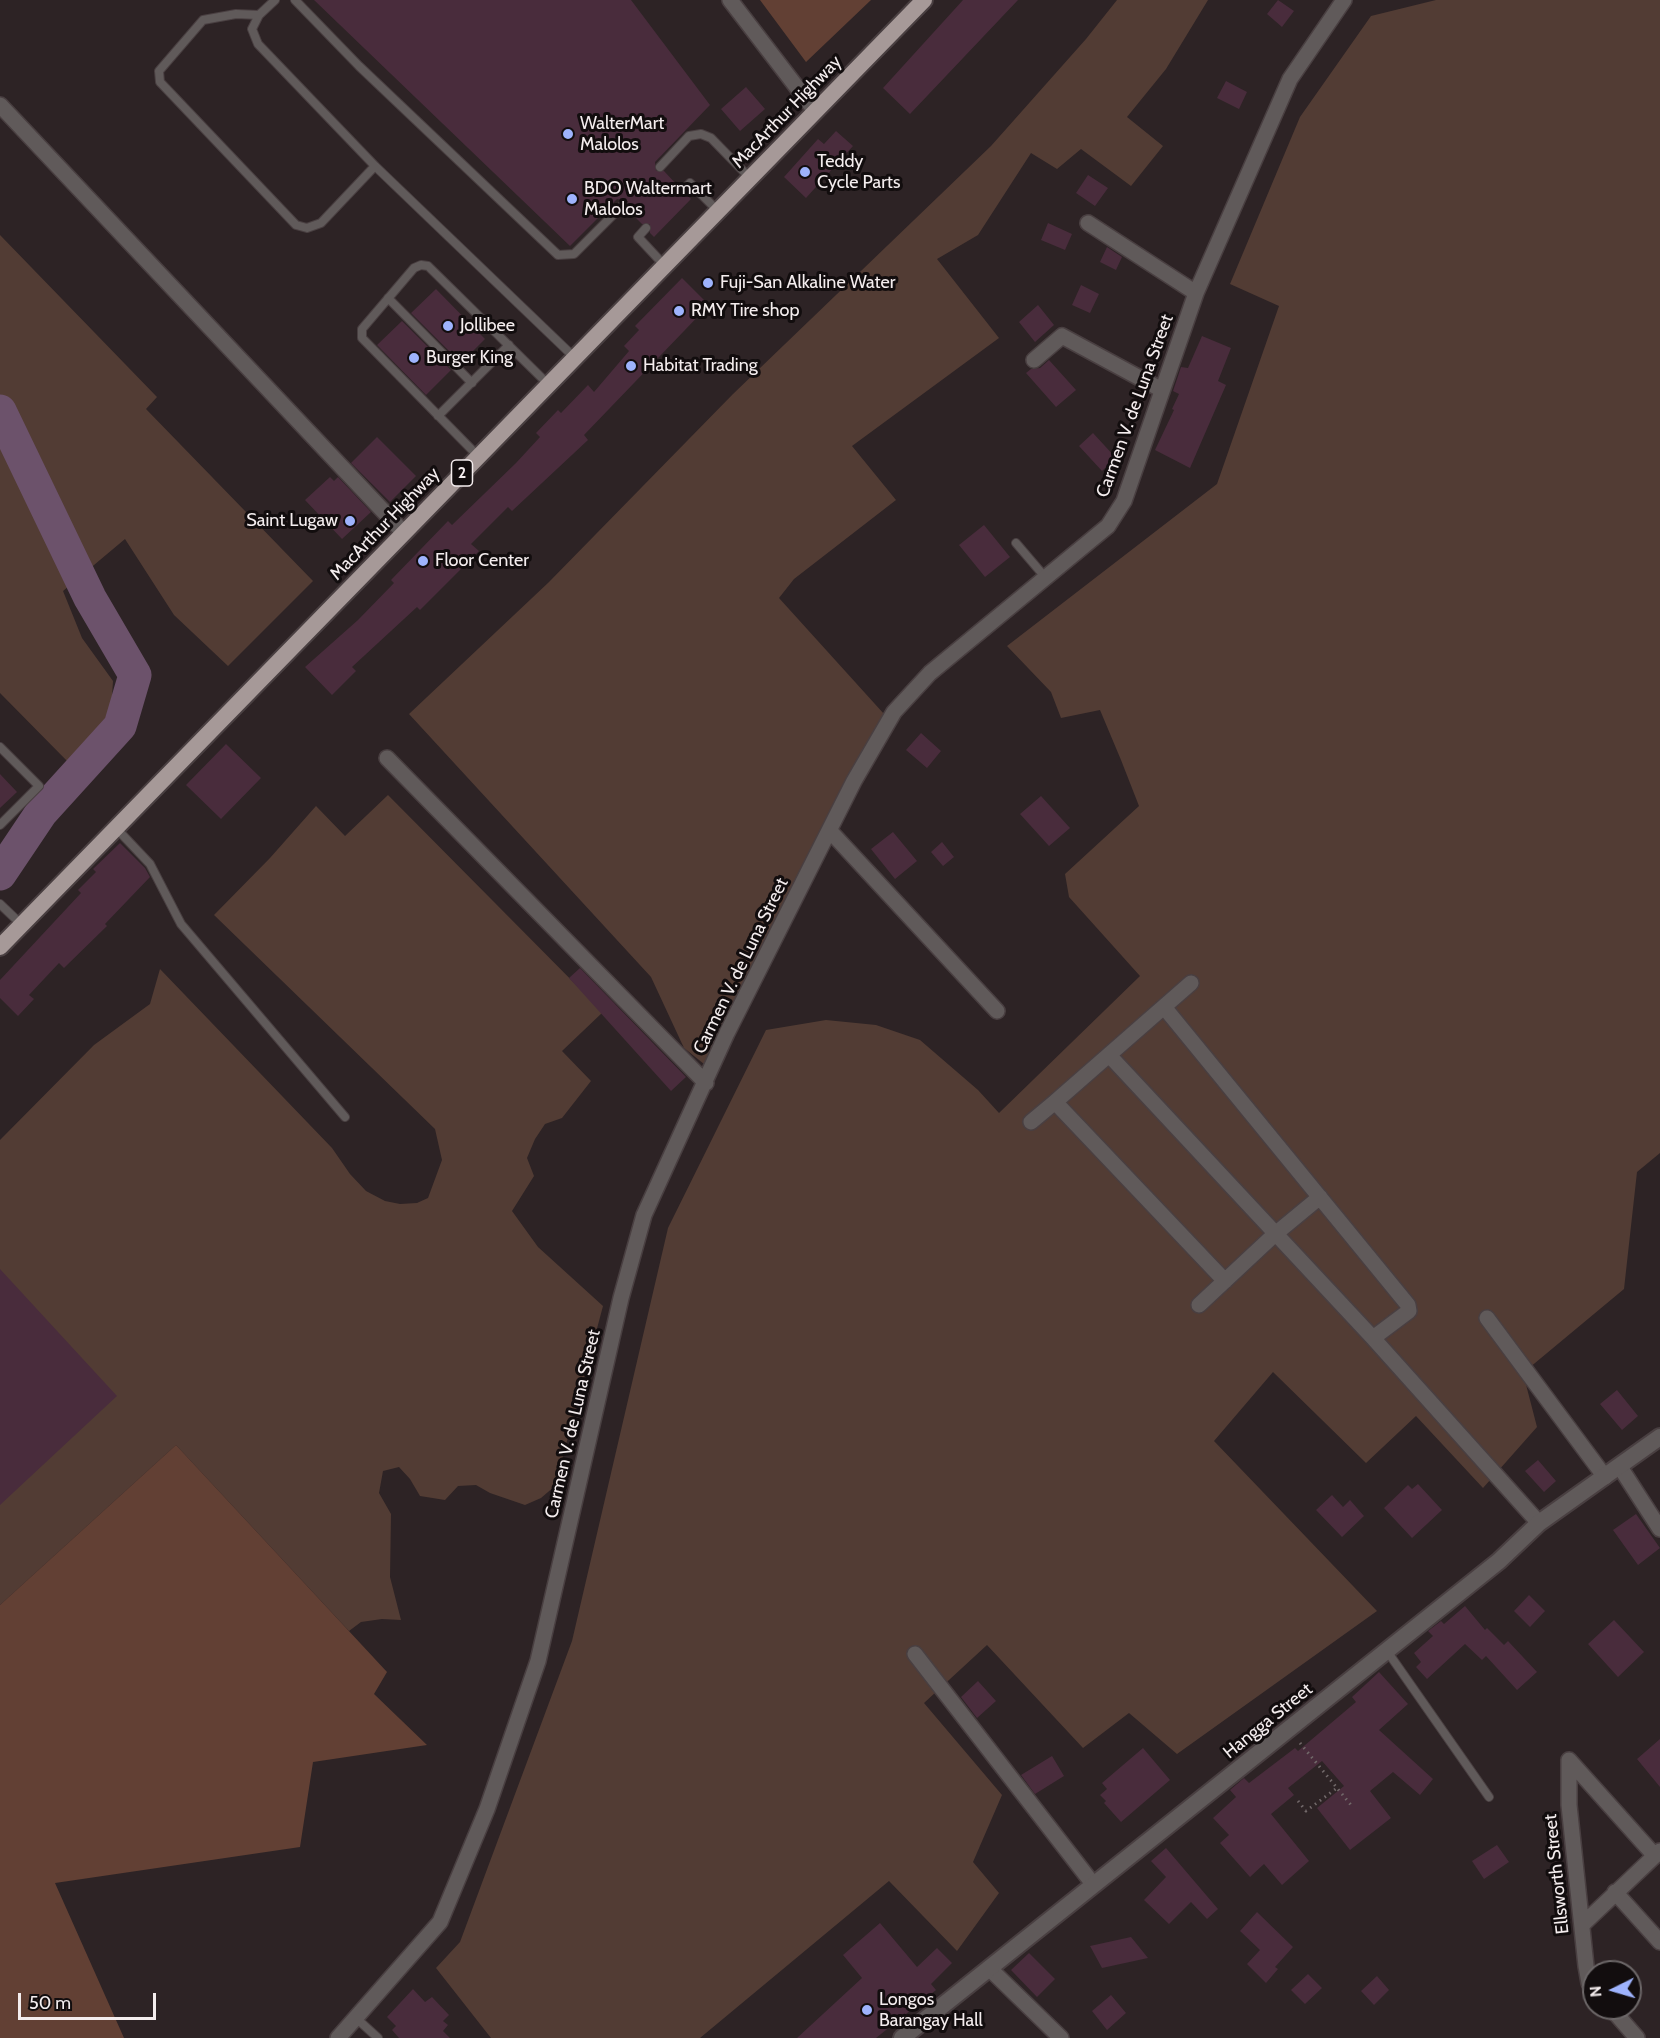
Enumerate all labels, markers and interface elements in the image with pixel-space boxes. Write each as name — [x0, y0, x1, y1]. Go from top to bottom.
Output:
street label: MacArthur Highway — [728, 51, 846, 173]
place label: WalterMart Malolos — [580, 113, 664, 156]
marker: WalterMart Malolos — [561, 127, 575, 141]
place label: Teddy Cycle Parts — [817, 151, 900, 194]
marker: Teddy Cycle Parts — [798, 165, 812, 179]
place label: BDO Waltermart Malolos — [584, 178, 712, 220]
marker: BDO Waltermart Malolos — [565, 192, 579, 206]
place label: Fuji-San Alkaline Water — [720, 272, 895, 294]
marker: Fuji-San Alkaline Water — [701, 276, 715, 290]
place label: RMY Tire shop — [691, 300, 799, 322]
marker: RMY Tire shop — [672, 304, 686, 318]
street label: Carmen V. de Luna Street — [1092, 312, 1178, 500]
place label: Jollibee — [460, 315, 515, 337]
marker: Jollibee — [441, 319, 455, 333]
place label: Burger King — [426, 347, 513, 369]
marker: Burger King — [407, 351, 421, 365]
place label: Habitat Trading — [643, 355, 758, 377]
marker: Habitat Trading — [624, 359, 638, 373]
road number: 2 — [452, 460, 472, 486]
street label: MacArthur Highway — [326, 463, 444, 585]
place label: Saint Lugaw — [246, 510, 338, 532]
marker: Saint Lugaw — [343, 514, 357, 528]
place label: Floor Center — [435, 550, 529, 572]
marker: Floor Center — [416, 554, 430, 568]
street label: Carmen V. de Luna Street — [689, 874, 793, 1058]
street label: Carmen V. de Luna Street — [541, 1327, 605, 1521]
street label: Hangga Street — [1219, 1679, 1317, 1763]
street label: Ellsworth Street — [1540, 1813, 1574, 1935]
north arrow — [1582, 1960, 1642, 2020]
scale bar — [21, 1981, 159, 2019]
text: N — [1586, 1985, 1606, 1998]
place label: Longos Barangay Hall — [879, 1989, 983, 2032]
text: 50 m — [29, 1992, 71, 2014]
marker: Longos Barangay Hall — [860, 2003, 874, 2017]

